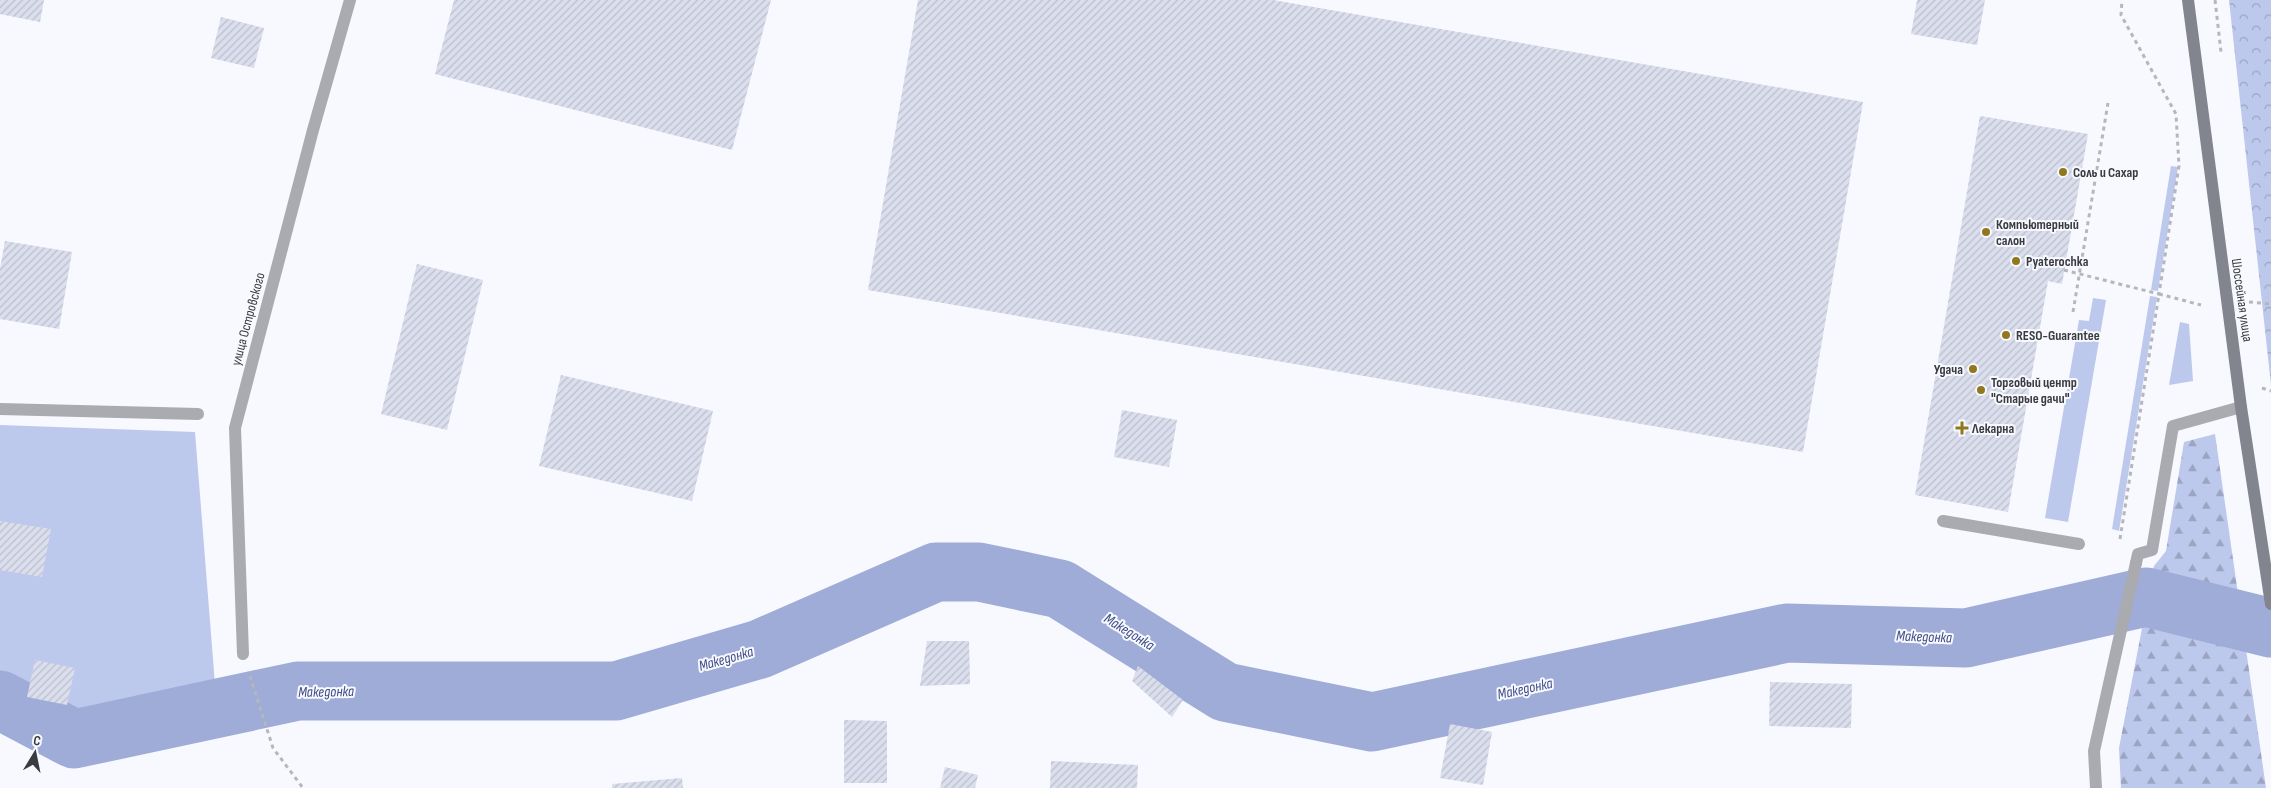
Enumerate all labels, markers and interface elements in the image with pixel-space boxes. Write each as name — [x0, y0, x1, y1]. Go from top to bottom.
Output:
place label: Соль и Сахар — [2073, 164, 2138, 181]
marker: Соль и Сахар — [2057, 166, 2069, 178]
place label: Компьютерный салон — [1996, 216, 2079, 249]
marker: Компьютерный салон — [1980, 226, 1992, 238]
place label: Pyaterochka — [2026, 253, 2089, 270]
marker: Pyaterochka — [2010, 255, 2022, 267]
street label: Шоссейная улица — [2228, 257, 2256, 343]
street label: улица Островского — [227, 270, 269, 368]
place label: RESO-Guarantee — [2016, 327, 2100, 344]
marker: RESO-Guarantee — [2000, 329, 2012, 341]
place label: Удача — [1934, 361, 1963, 378]
marker: Удача — [1967, 363, 1979, 375]
place label: Торговый центр "Старые дачи" — [1991, 374, 2077, 407]
marker: Торговый центр "Старые дачи" — [1975, 384, 1987, 396]
place label: Лекарна — [1971, 420, 2014, 437]
marker: Лекарна — [1956, 422, 1968, 434]
water label: Македонка — [1100, 609, 1158, 655]
water label: Македонка — [1896, 627, 1952, 647]
water label: Македонка — [697, 642, 755, 676]
water label: Македонка — [1496, 674, 1554, 704]
water label: Македонка — [298, 682, 354, 702]
north arrow — [10, 728, 60, 778]
text: С — [32, 732, 42, 750]

